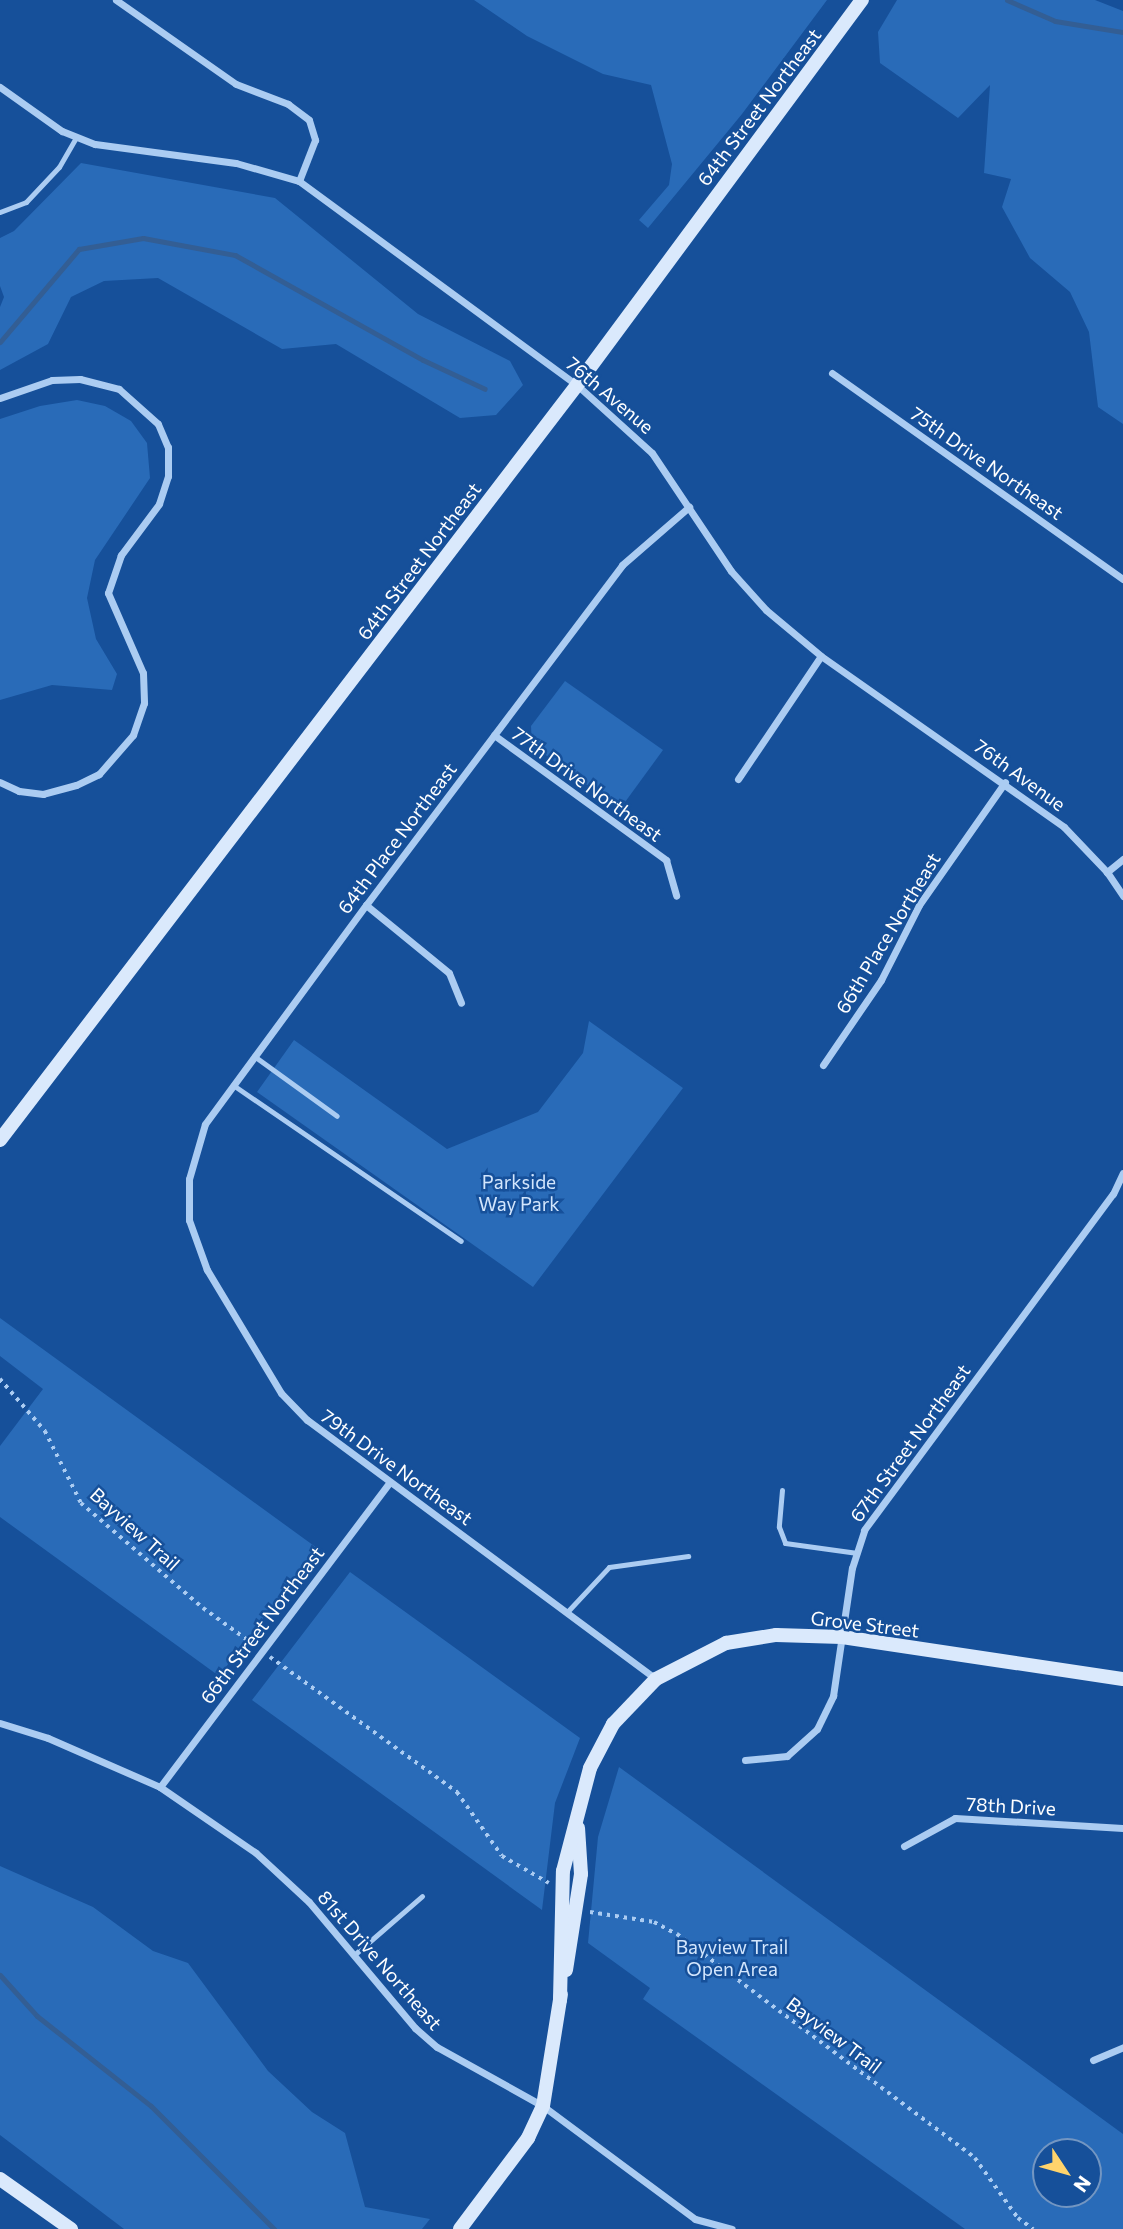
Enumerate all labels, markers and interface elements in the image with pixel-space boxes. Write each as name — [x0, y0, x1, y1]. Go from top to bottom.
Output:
street label: 64th Street Northeast — [692, 24, 826, 190]
street label: 76th Avenue — [562, 352, 658, 438]
street label: 75th Drive Northeast — [906, 402, 1068, 524]
street label: 64th Street Northeast — [352, 478, 486, 644]
street label: 77th Drive Northeast — [507, 722, 667, 846]
street label: 76th Avenue — [970, 734, 1070, 816]
street label: 64th Place Northeast — [333, 758, 461, 918]
street label: 66th Place Northeast — [831, 849, 945, 1017]
park label: Parkside Way Park — [478, 1171, 560, 1215]
street label: 67th Street Northeast — [845, 1360, 975, 1526]
street label: 79th Drive Northeast — [317, 1404, 477, 1530]
street label: Bayview Trail — [85, 1483, 185, 1575]
street label: 66th Street Northeast — [195, 1542, 329, 1708]
street label: Grove Street — [810, 1606, 920, 1642]
street label: 78th Drive — [966, 1792, 1056, 1820]
street label: 81st Drive Northeast — [313, 1886, 447, 2034]
park label: Bayview Trail Open Area — [676, 1936, 788, 1980]
street label: Bayview Trail — [782, 1992, 886, 2078]
north arrow — [1032, 2138, 1102, 2208]
text: N — [1069, 2172, 1096, 2197]

